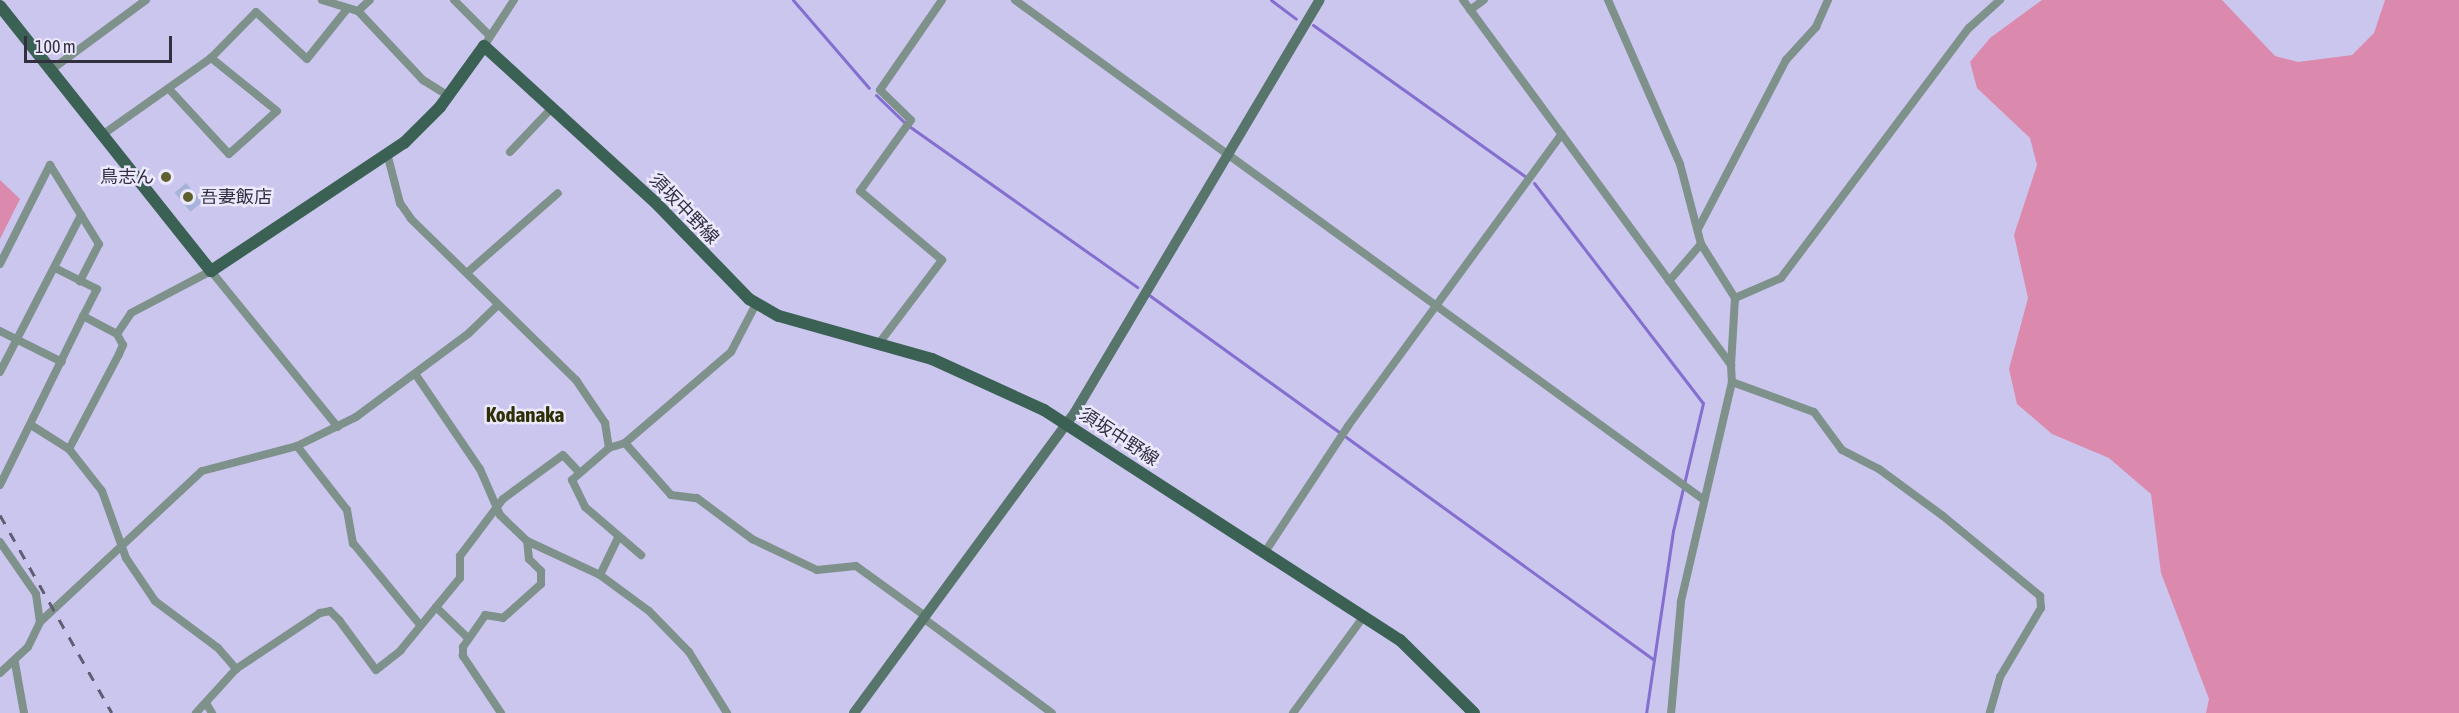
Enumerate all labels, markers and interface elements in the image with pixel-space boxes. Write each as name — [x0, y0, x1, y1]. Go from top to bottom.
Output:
scale bar — [27, 24, 176, 62]
text: 100 m — [35, 36, 76, 57]
place label: 鳥志ん — [100, 166, 154, 188]
street label: 須坂中野線 — [645, 169, 723, 249]
marker: 鳥志ん — [159, 170, 173, 184]
place label: 吾妻飯店 — [200, 186, 272, 208]
marker: 吾妻飯店 — [181, 190, 195, 204]
district label: Kodanaka — [486, 401, 564, 427]
street label: 須坂中野線 — [1075, 403, 1163, 471]

